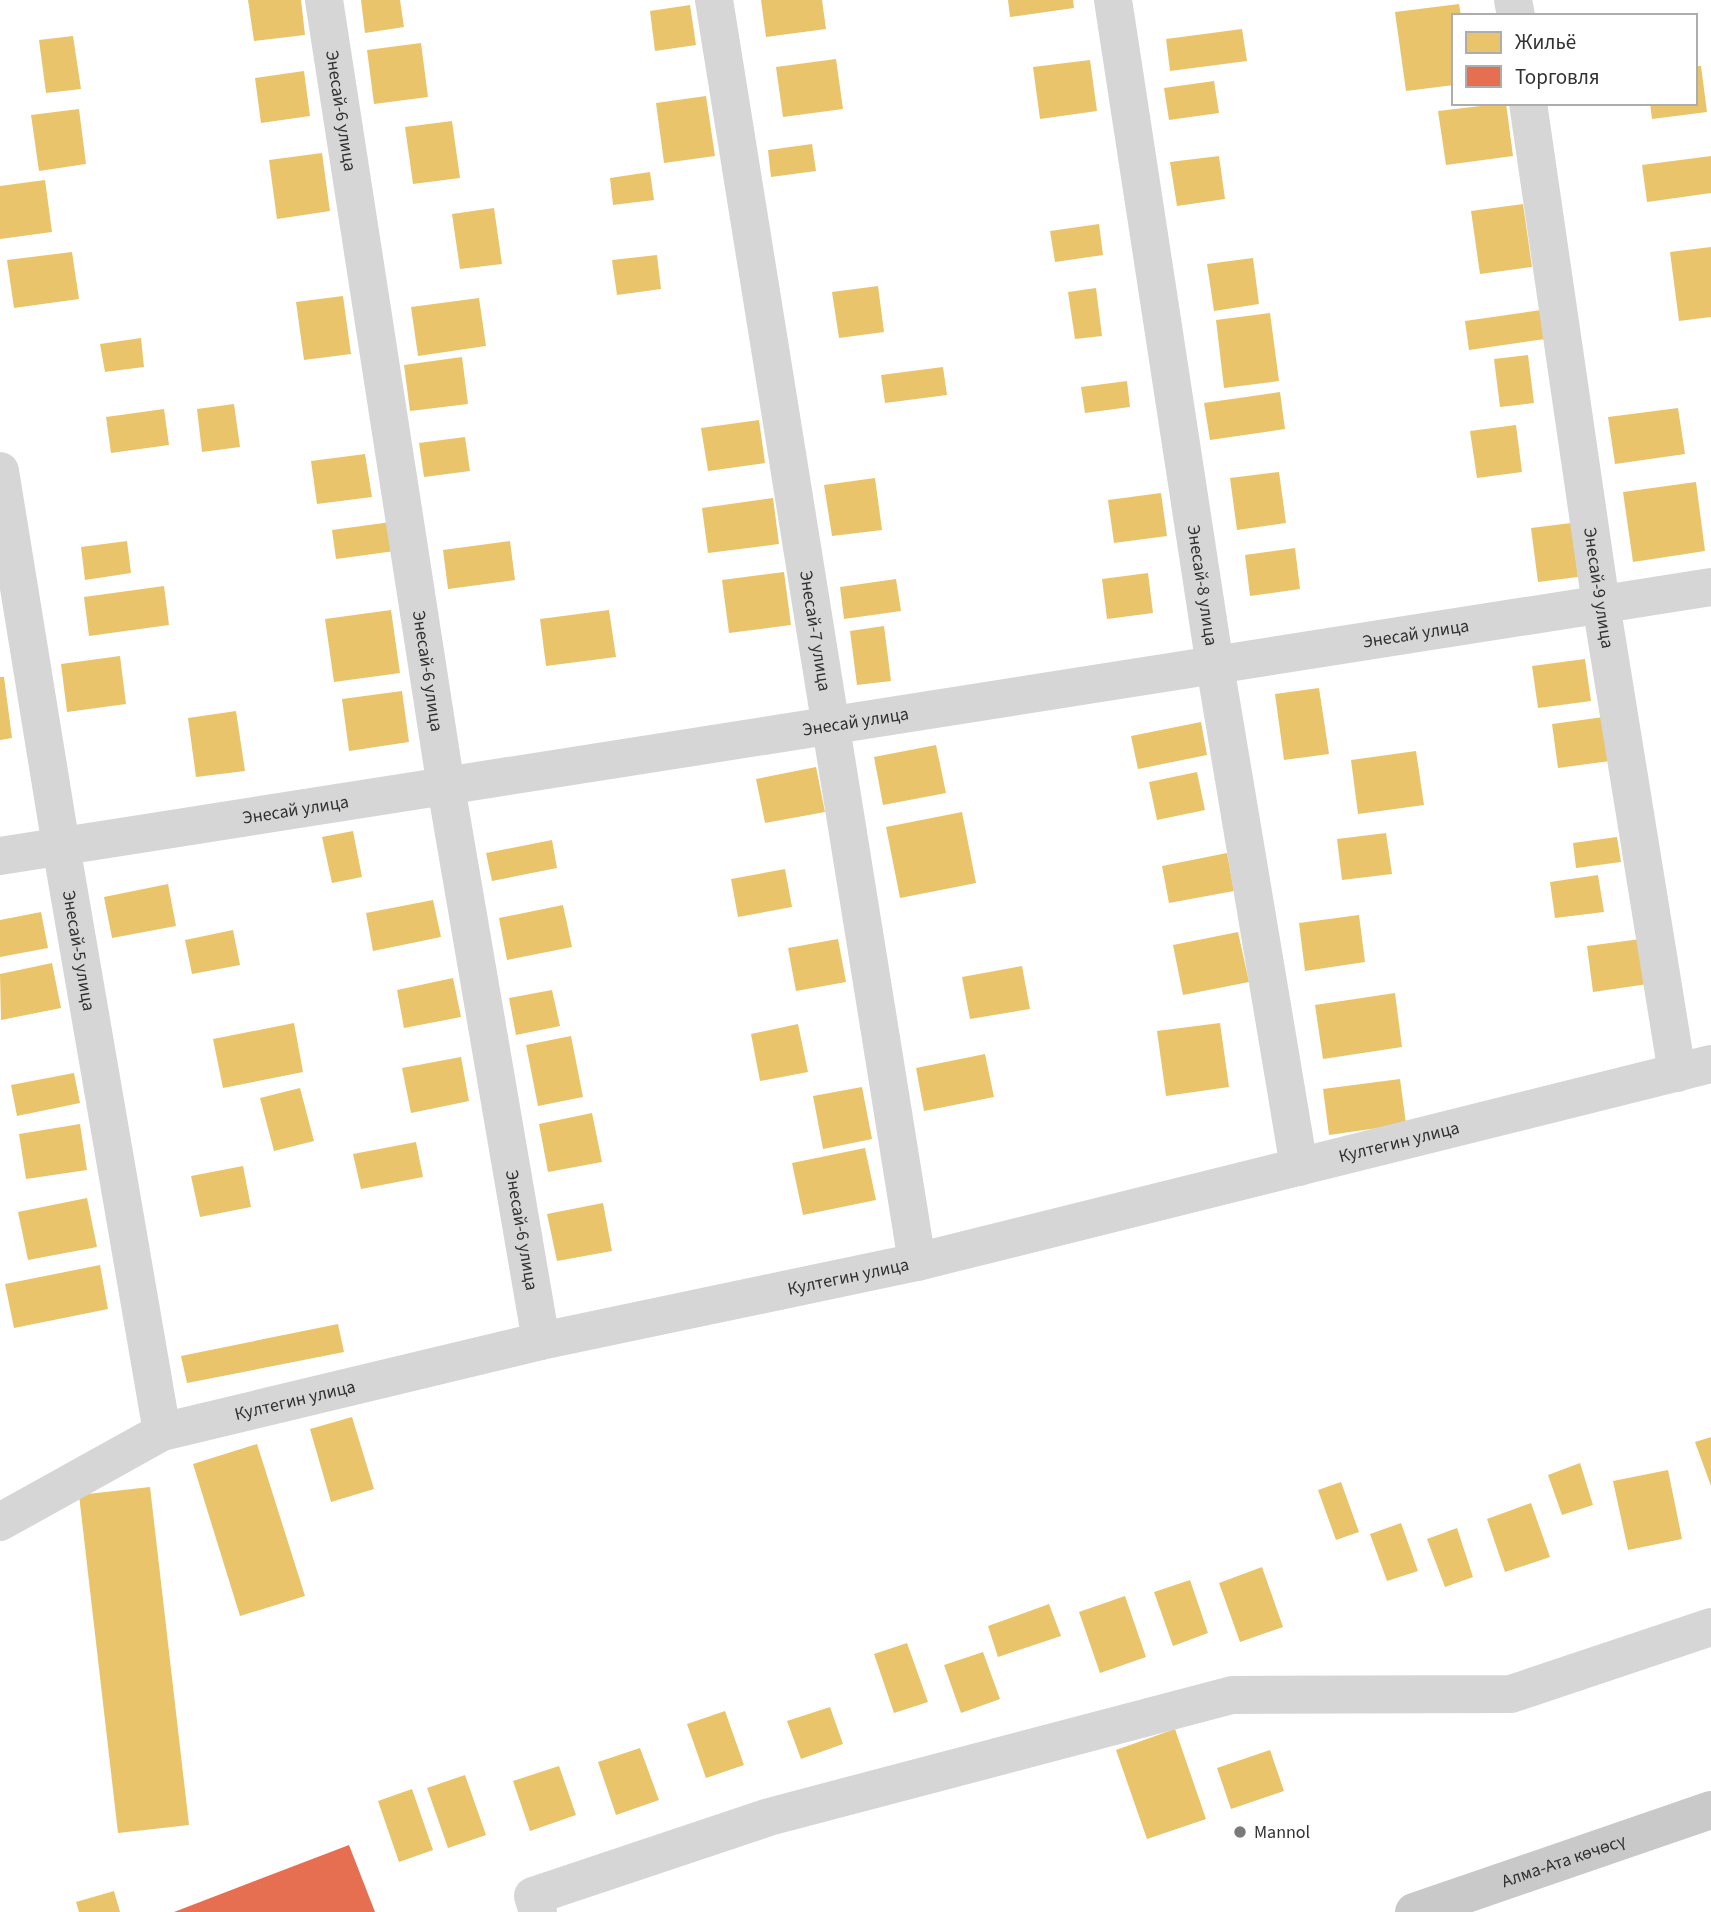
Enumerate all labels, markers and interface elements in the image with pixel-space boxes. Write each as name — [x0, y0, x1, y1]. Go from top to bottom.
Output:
legend — [1452, 14, 1697, 105]
text: Жильё — [1515, 27, 1576, 57]
street label: Энесай-6 улица — [319, 48, 363, 173]
text: Торговля — [1515, 62, 1600, 92]
street label: Энесай-8 улица — [1181, 523, 1224, 647]
street label: Энесай-9 улица — [1577, 526, 1620, 650]
street label: Энесай-7 улица — [793, 569, 838, 693]
street label: Энесай-6 улица — [406, 609, 450, 733]
street label: Энесай улица — [1361, 613, 1471, 654]
street label: Энесай улица — [800, 701, 911, 742]
street label: Энесай улица — [240, 789, 350, 830]
street label: Энесай-5 улица — [56, 888, 102, 1013]
street label: Култегин улица — [1336, 1115, 1462, 1169]
street label: Энесай-6 улица — [499, 1168, 545, 1292]
street label: Култегин улица — [785, 1252, 911, 1301]
street label: Култегин улица — [232, 1374, 358, 1427]
place label: Mannol — [1254, 1820, 1310, 1845]
marker: Mannol — [1232, 1824, 1248, 1840]
street label: Алма-Ата көчөсү — [1498, 1828, 1630, 1894]

